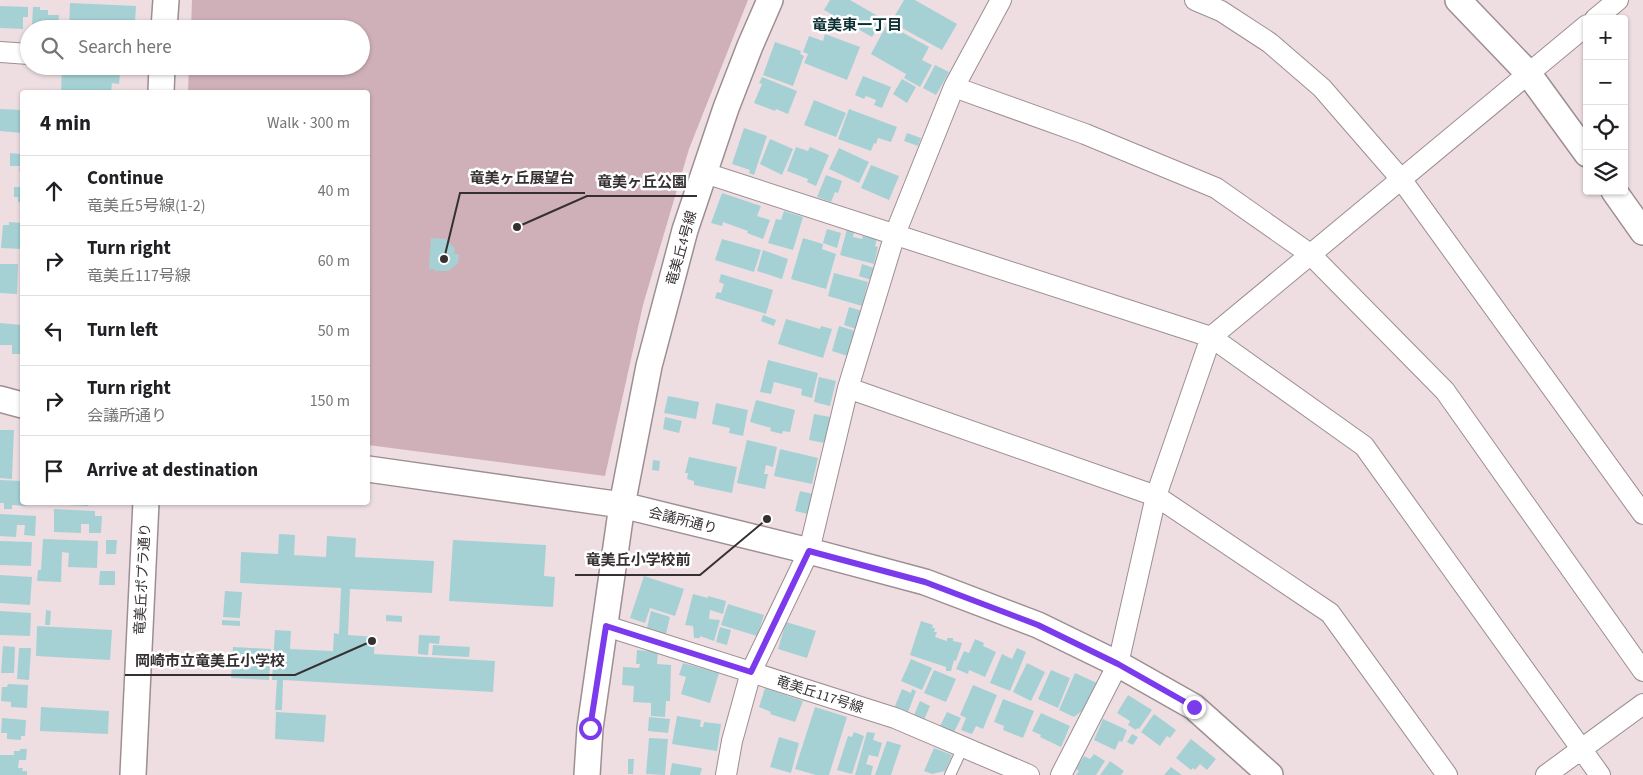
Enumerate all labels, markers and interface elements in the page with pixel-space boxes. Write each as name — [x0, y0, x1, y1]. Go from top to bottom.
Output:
district label: 竜美東一丁目 — [812, 15, 902, 36]
map controls — [1583, 15, 1628, 195]
button: + — [1583, 15, 1628, 60]
search box — [20, 20, 370, 75]
icon: search — [38, 34, 66, 62]
text: Search here — [78, 34, 172, 61]
button: − — [1583, 60, 1628, 105]
button: locate — [1583, 105, 1628, 150]
text: 4 min — [40, 108, 91, 138]
text: Walk · 300 m — [267, 112, 350, 134]
button: layers — [1583, 150, 1628, 195]
callout: 竜美ヶ丘展望台 — [460, 163, 585, 193]
text: Continue — [87, 165, 164, 192]
callout: 竜美ヶ丘公園 — [587, 166, 697, 196]
text: 竜美ヶ丘展望台 — [469, 168, 575, 189]
text: 竜美ヶ丘公園 — [597, 172, 687, 193]
icon: ahead — [40, 177, 68, 205]
text: 40 m — [318, 180, 350, 202]
text: 竜美丘5号線(1-2) — [87, 195, 206, 217]
street label: 竜美丘4号線 — [662, 209, 702, 288]
text: Turn right — [87, 235, 171, 262]
icon: right — [40, 247, 68, 275]
text: 60 m — [318, 250, 350, 272]
text: 竜美丘117号線 — [87, 265, 191, 287]
icon: left — [40, 317, 68, 345]
text: Turn left — [87, 317, 158, 344]
text: 50 m — [318, 320, 350, 342]
text: Turn right — [87, 375, 171, 402]
icon: right — [40, 387, 68, 415]
text: 150 m — [310, 390, 350, 412]
text: 会議所通り — [87, 405, 167, 427]
icon: arrive — [40, 457, 68, 485]
text: Arrive at destination — [87, 457, 258, 484]
street label: 会議所通り — [646, 503, 719, 539]
street label: 竜美丘ポプラ通り — [130, 523, 156, 635]
callout: 竜美丘小学校前 — [575, 545, 700, 575]
text: 竜美丘小学校前 — [585, 550, 691, 571]
callout: 岡崎市立竜美丘小学校 — [125, 645, 295, 675]
text: 岡崎市立竜美丘小学校 — [135, 651, 285, 672]
street label: 竜美丘117号線 — [773, 671, 866, 719]
route end — [1183, 696, 1206, 719]
route start — [579, 717, 602, 740]

